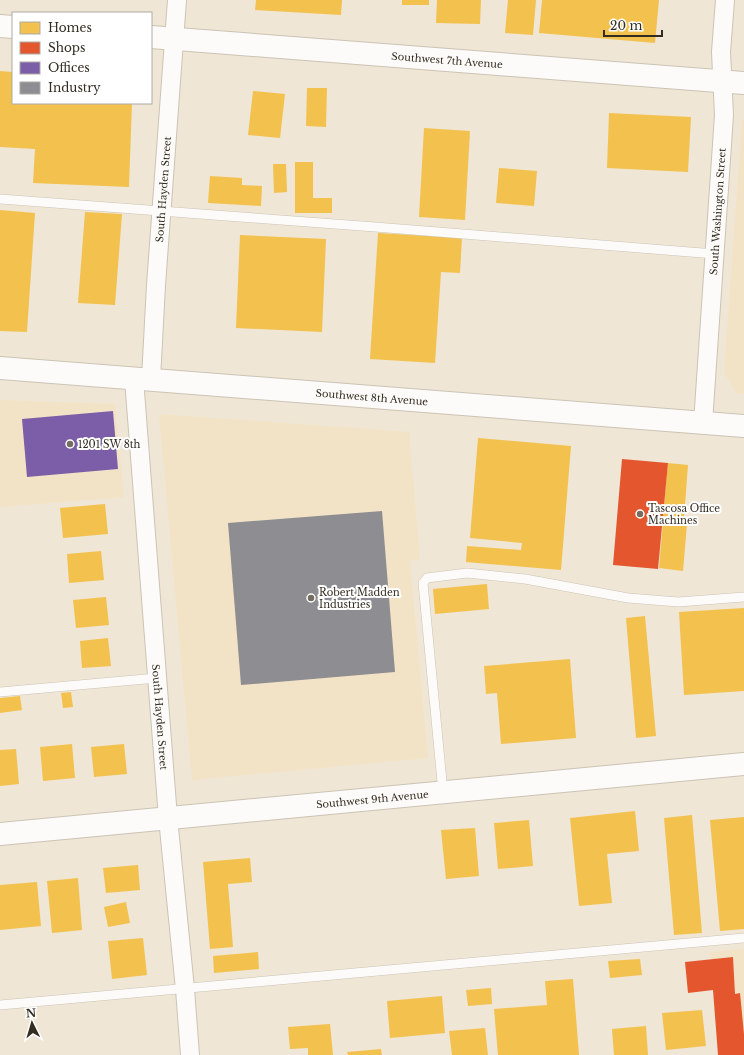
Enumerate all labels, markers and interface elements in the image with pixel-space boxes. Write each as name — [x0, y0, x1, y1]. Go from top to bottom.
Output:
legend — [12, 12, 152, 104]
scale bar — [604, 12, 662, 38]
text: 20 m — [610, 18, 642, 33]
text: Homes — [48, 20, 92, 35]
text: Shops — [48, 40, 85, 55]
street label: Southwest 7th Avenue — [391, 50, 504, 71]
text: Offices — [48, 60, 90, 75]
text: Industry — [48, 80, 101, 95]
street label: South Hayden Street — [153, 136, 174, 243]
street label: South Washington Street — [707, 147, 729, 275]
street label: Southwest 8th Avenue — [315, 387, 429, 408]
place label: 1201 SW 8th — [78, 438, 141, 451]
marker: 1201 SW 8th — [65, 439, 75, 449]
place label: Tascosa Office Machines — [648, 502, 720, 527]
marker: Tascosa Office Machines — [635, 509, 645, 519]
place label: Robert Madden Industries — [319, 586, 400, 611]
marker: Robert Madden Industries — [306, 593, 316, 603]
street label: South Hayden Street — [149, 663, 170, 771]
street label: Southwest 9th Avenue — [315, 788, 430, 811]
north arrow — [12, 1003, 52, 1043]
text: N — [25, 1006, 38, 1020]

